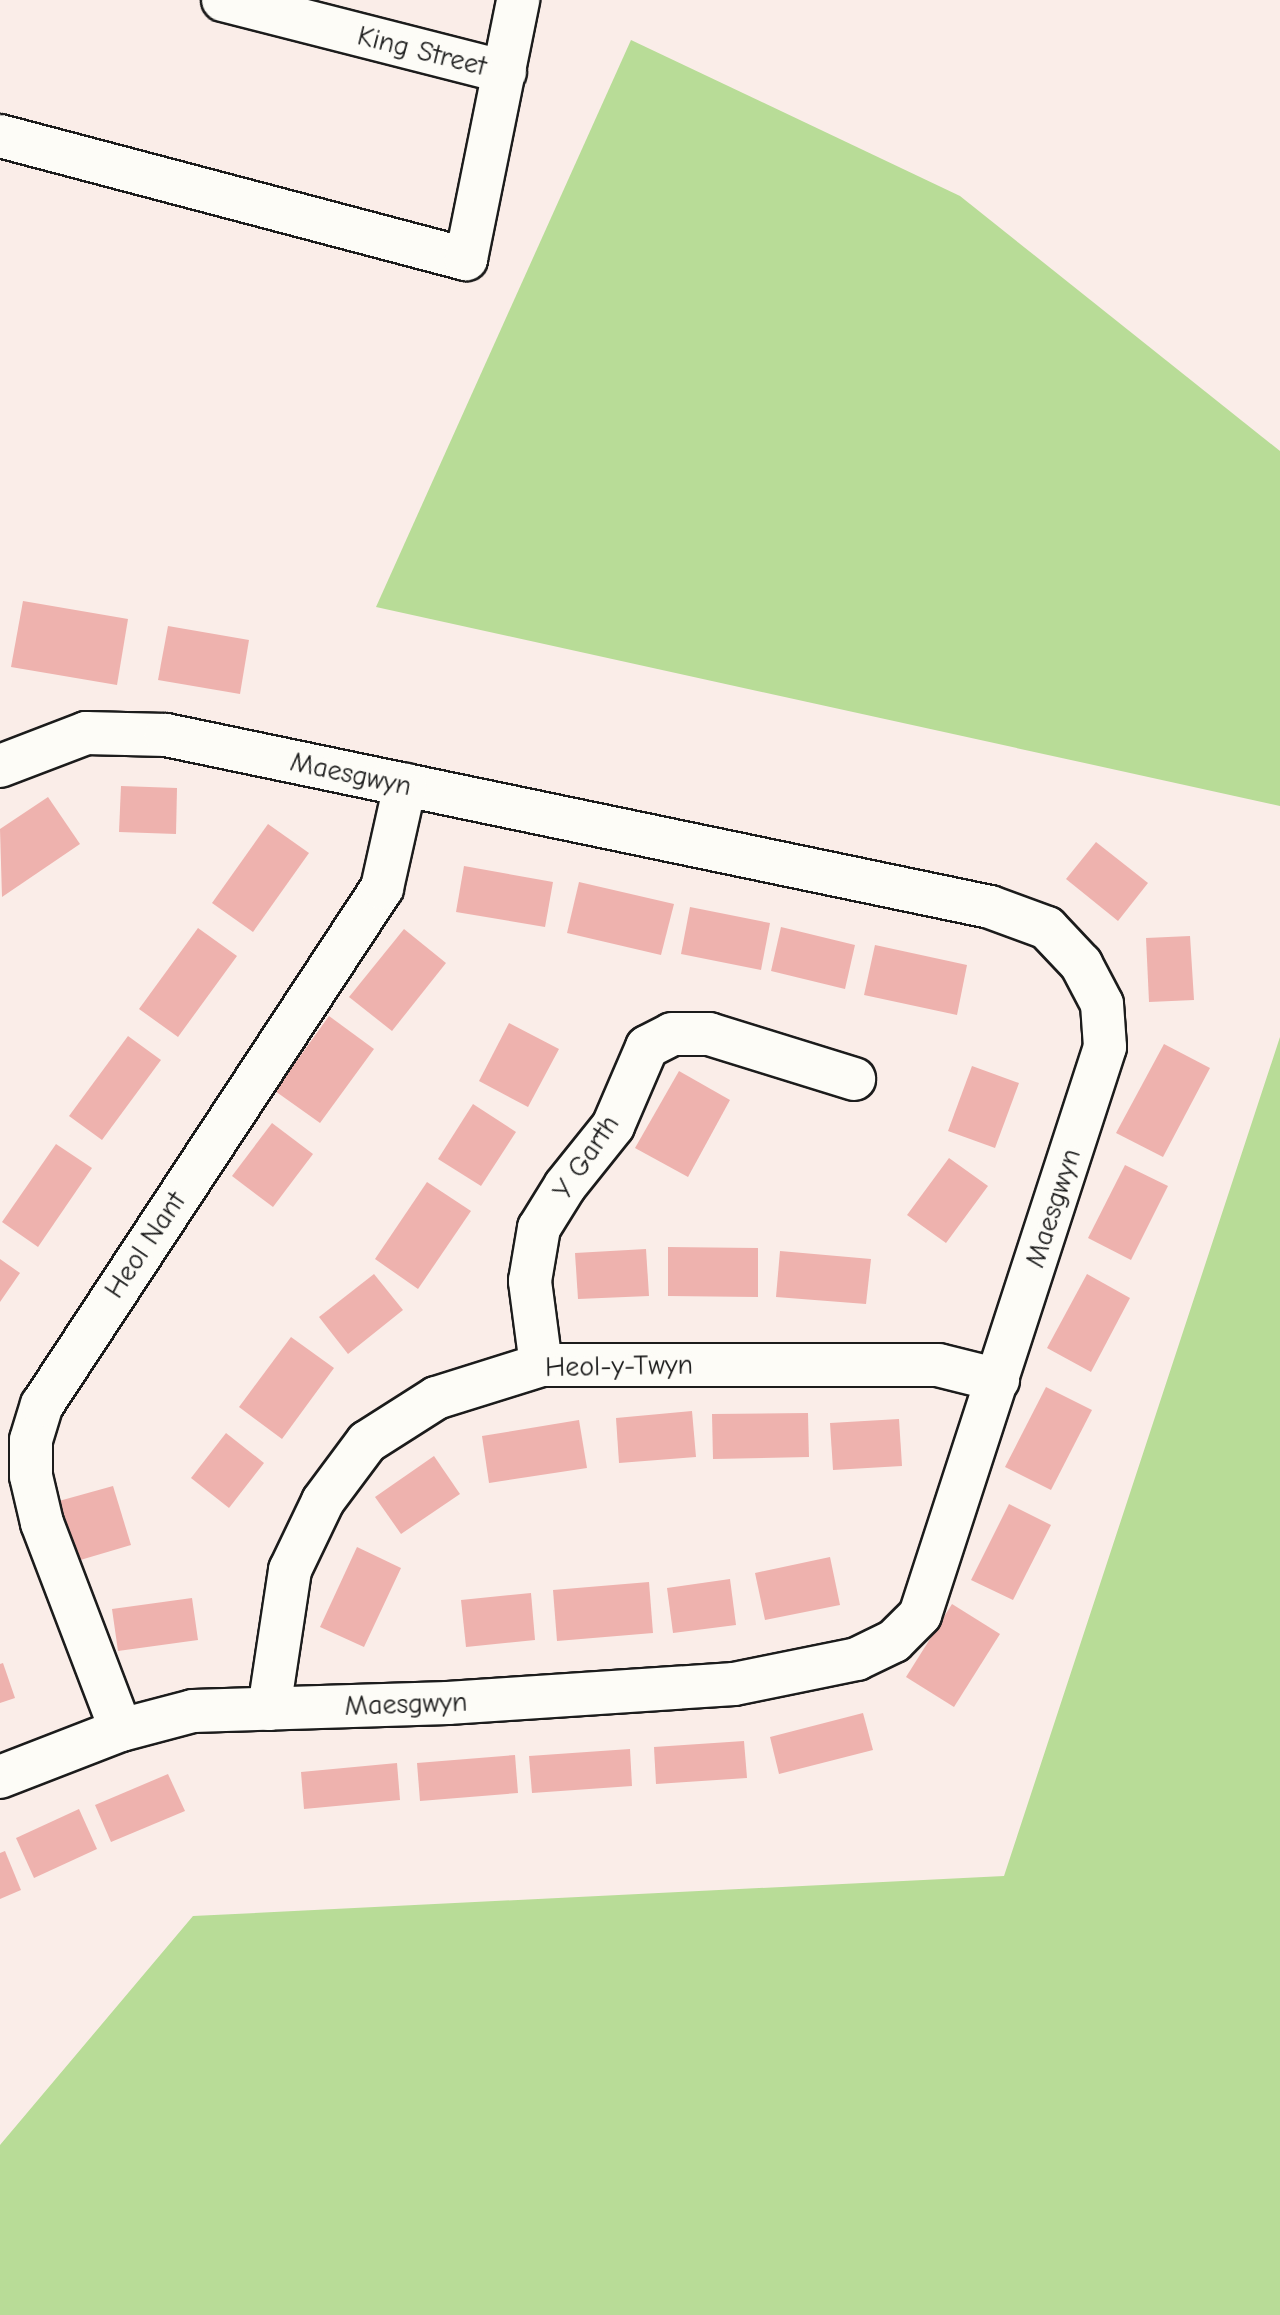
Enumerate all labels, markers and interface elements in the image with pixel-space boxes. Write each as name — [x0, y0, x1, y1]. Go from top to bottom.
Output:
street label: King Street — [354, 19, 490, 83]
street label: Maesgwyn — [287, 745, 415, 803]
street label: Y Garth — [546, 1108, 626, 1206]
street label: Maesgwyn — [1018, 1144, 1088, 1272]
street label: Heol Nant — [97, 1185, 193, 1305]
street label: Heol-y-Twyn — [545, 1348, 693, 1384]
street label: Maesgwyn — [344, 1685, 468, 1723]

